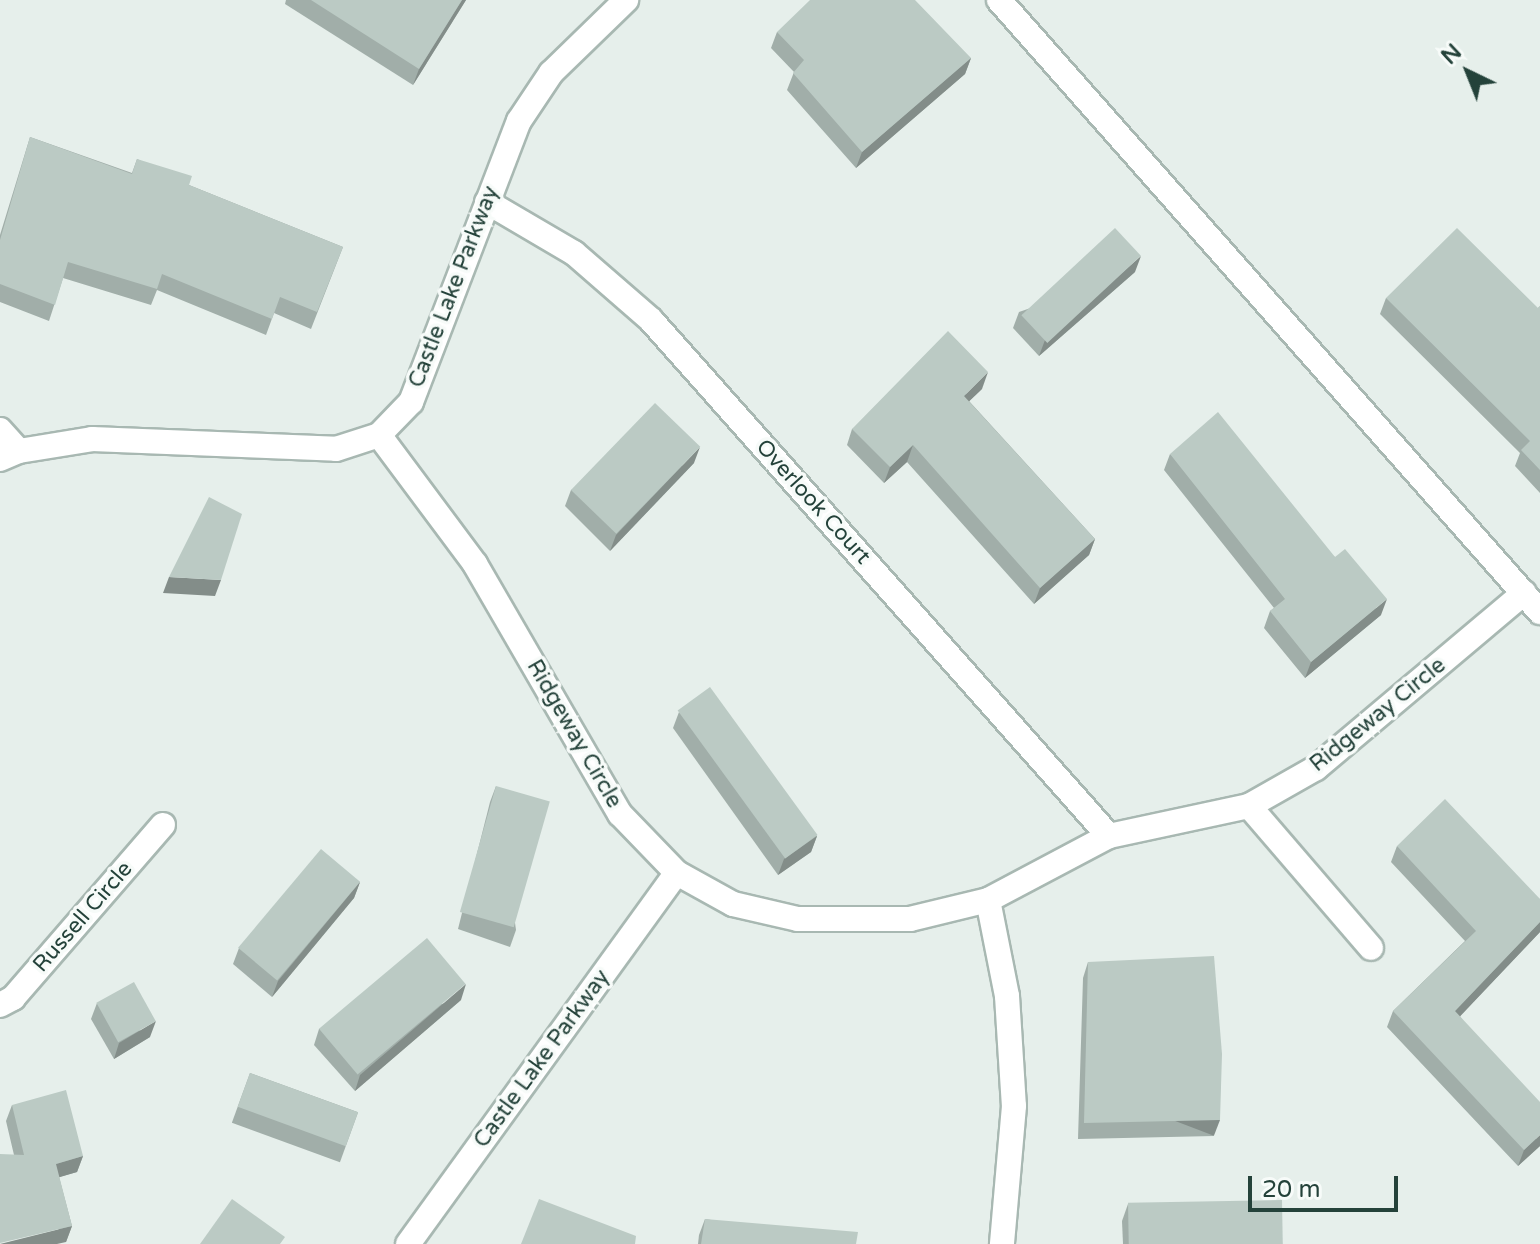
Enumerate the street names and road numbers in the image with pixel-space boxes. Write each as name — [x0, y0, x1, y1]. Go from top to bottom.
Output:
street label: Castle Lake Parkway — [403, 183, 505, 391]
street label: Overlook Court — [750, 434, 876, 570]
street label: Ridgeway Circle — [1305, 652, 1451, 778]
street label: Ridgeway Circle — [521, 655, 627, 813]
street label: Russell Circle — [28, 856, 138, 978]
street label: Castle Lake Parkway — [469, 965, 615, 1153]

